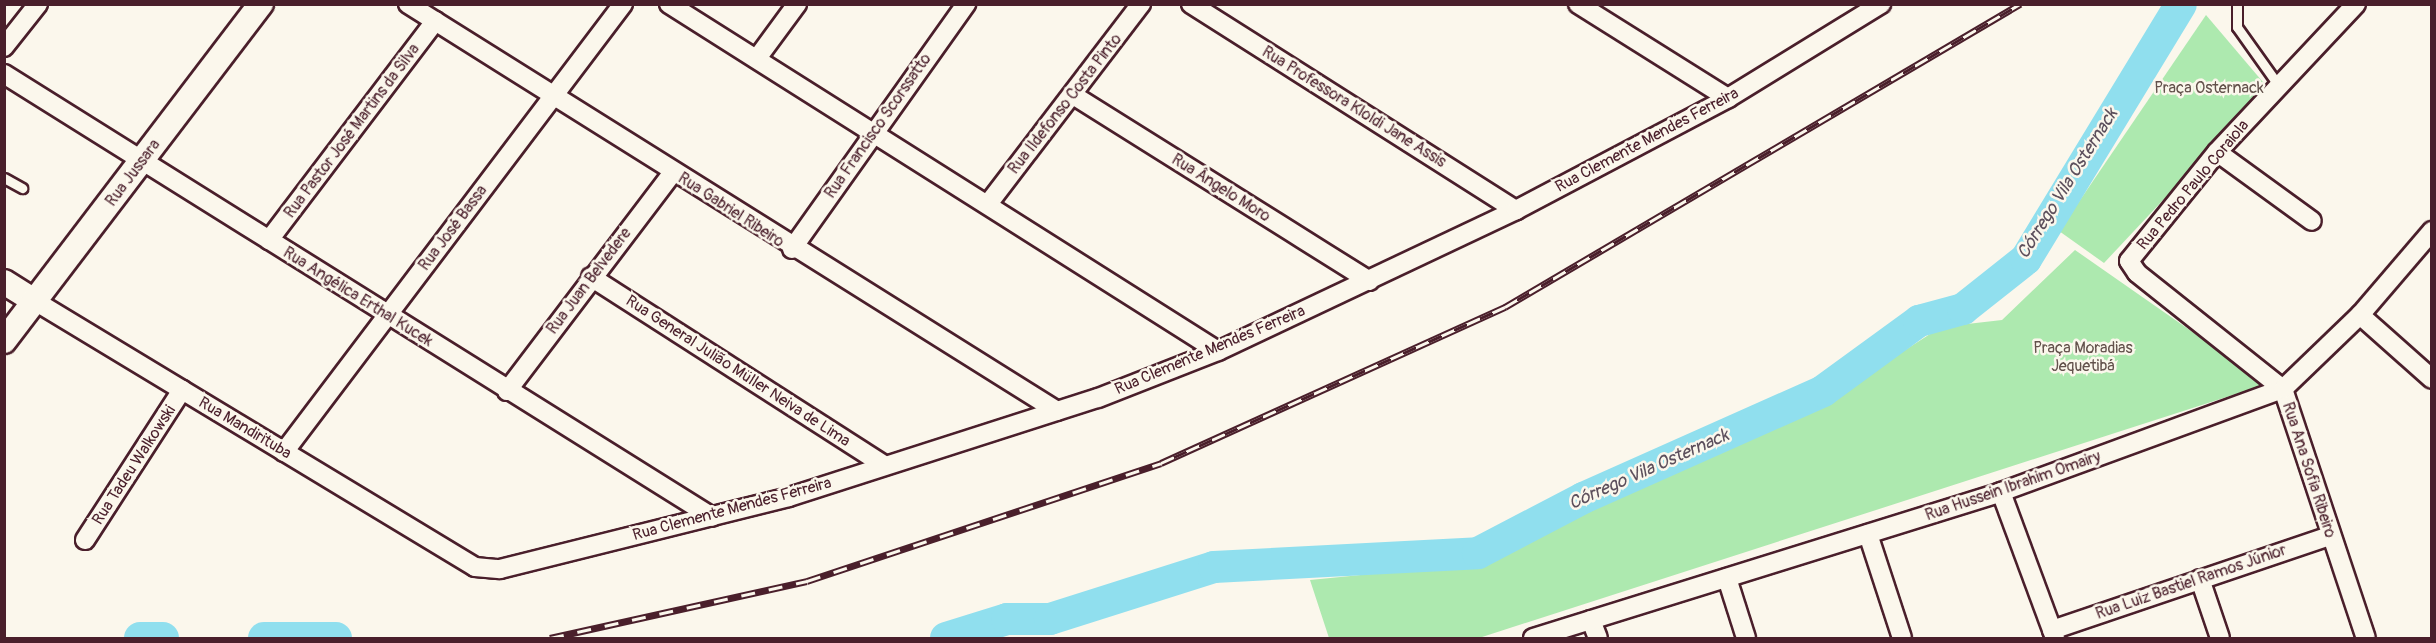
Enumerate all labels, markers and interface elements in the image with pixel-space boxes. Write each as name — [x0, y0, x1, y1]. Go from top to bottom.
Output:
street label: Rua Ildefonso Costa Pinto — [1004, 30, 1126, 178]
street label: Rua Pastor José Martins da Silva — [280, 40, 424, 222]
street label: Rua Professora Kloldi Jane Assis — [1258, 42, 1450, 172]
street label: Rua Francisco Scorssatto — [821, 50, 935, 202]
park label: Praça Osternack — [2154, 78, 2264, 98]
street label: Rua Clemente Mendes Ferreira — [1552, 83, 1742, 197]
water label: Córrego Vila Osternack — [2013, 105, 2123, 263]
street label: Rua Pedro Paulo Coraiola — [2133, 116, 2253, 254]
street label: Rua Jussara — [102, 136, 164, 210]
street label: Rua Ângelo Moro — [1168, 150, 1274, 226]
street label: Rua Gabriel Ribeiro — [674, 169, 788, 251]
street label: Rua José Bassa — [415, 182, 491, 274]
street label: Rua Juan Belvedere — [543, 224, 635, 338]
street label: Rua Angélica Erthal Kucek — [280, 243, 436, 351]
street label: Rua General Julião Müller Neiva de Lima — [622, 291, 854, 451]
street label: Rua Clemente Mendes Ferreira — [1112, 301, 1308, 399]
park label: Praça Moradias Jequetibá — [2033, 338, 2133, 376]
street label: Rua Mandirituba — [195, 393, 295, 463]
street label: Rua Ana Sofia Ribeiro — [2278, 400, 2340, 540]
street label: Rua Tadeu Walkowski — [88, 402, 180, 528]
water label: Córrego Vila Osternack — [1566, 425, 1732, 515]
street label: Rua Hussein Ibrahim Omairy — [1923, 447, 2103, 525]
street label: Rua Clemente Mendes Ferreira — [631, 473, 833, 545]
street label: Rua Luiz Bastiel Ramos Júnior — [2093, 540, 2289, 624]

